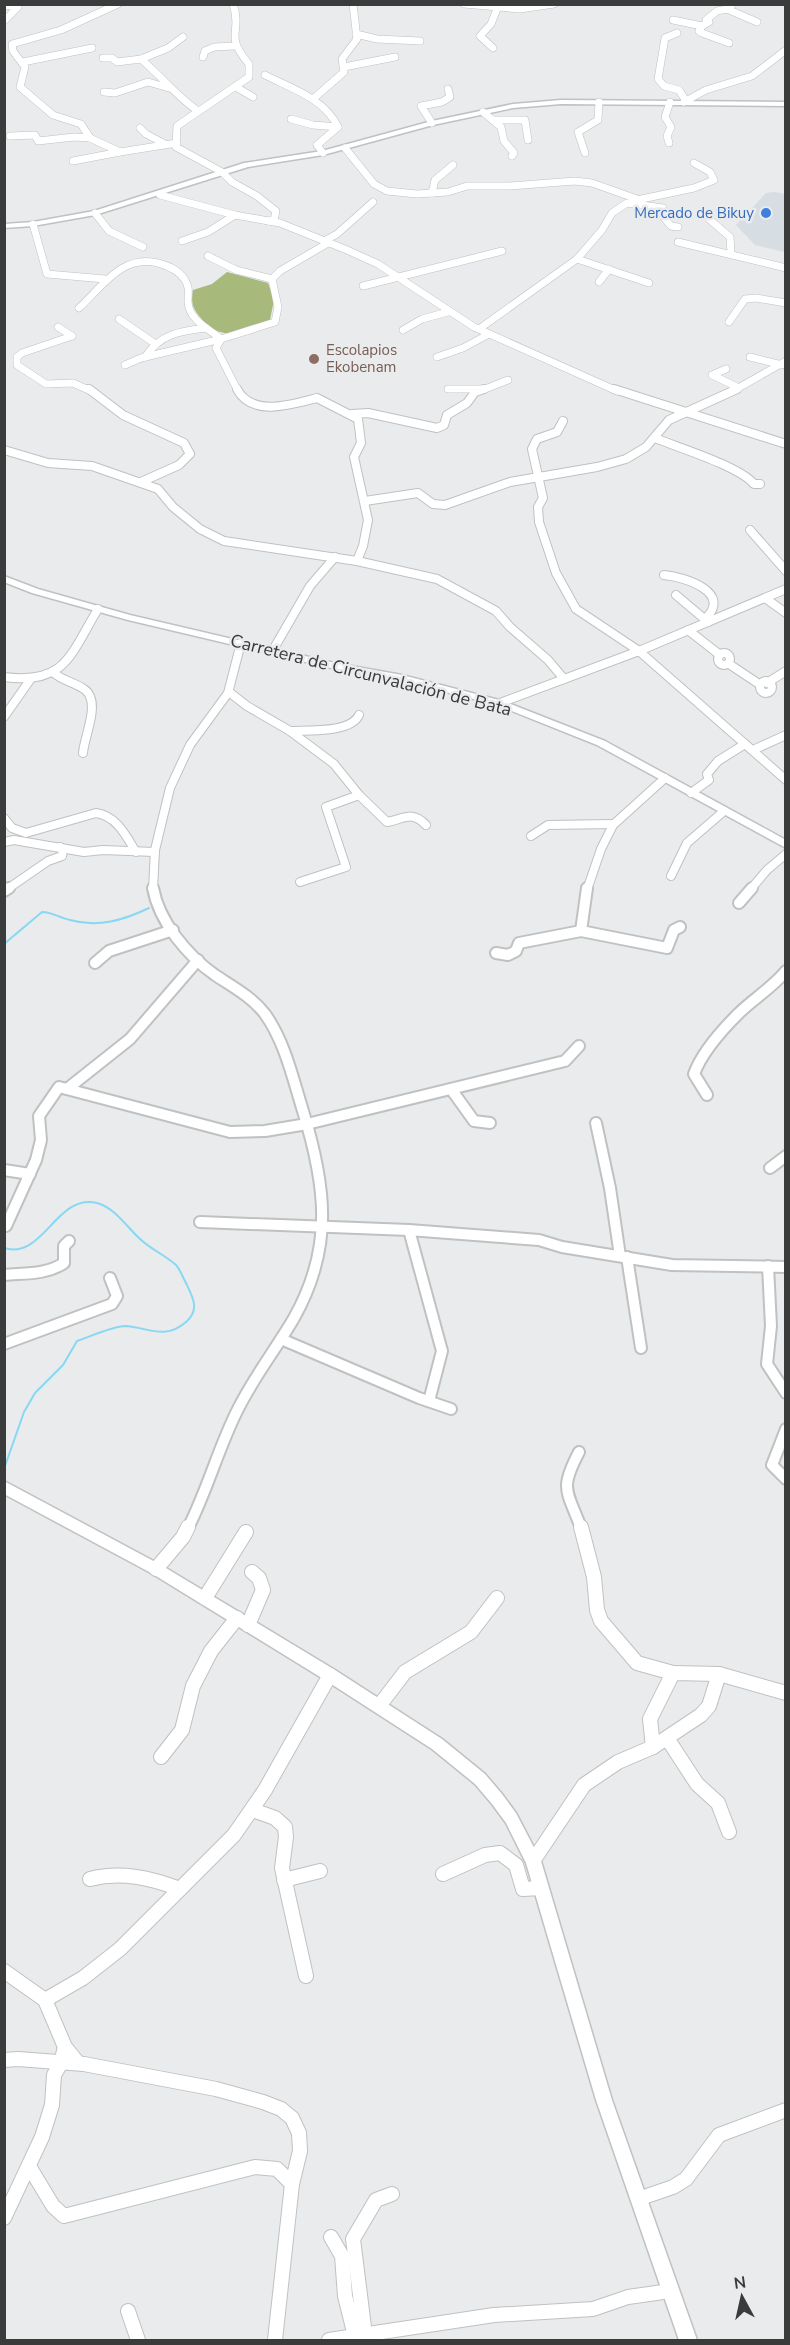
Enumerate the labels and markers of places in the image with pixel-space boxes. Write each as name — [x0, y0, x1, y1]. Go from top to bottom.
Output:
place label: Mercado de Bikuy — [634, 203, 754, 223]
marker: Mercado de Bikuy — [759, 206, 773, 220]
place label: Escolapios Ekobenam — [326, 340, 397, 377]
marker: Escolapios Ekobenam — [307, 352, 321, 366]

